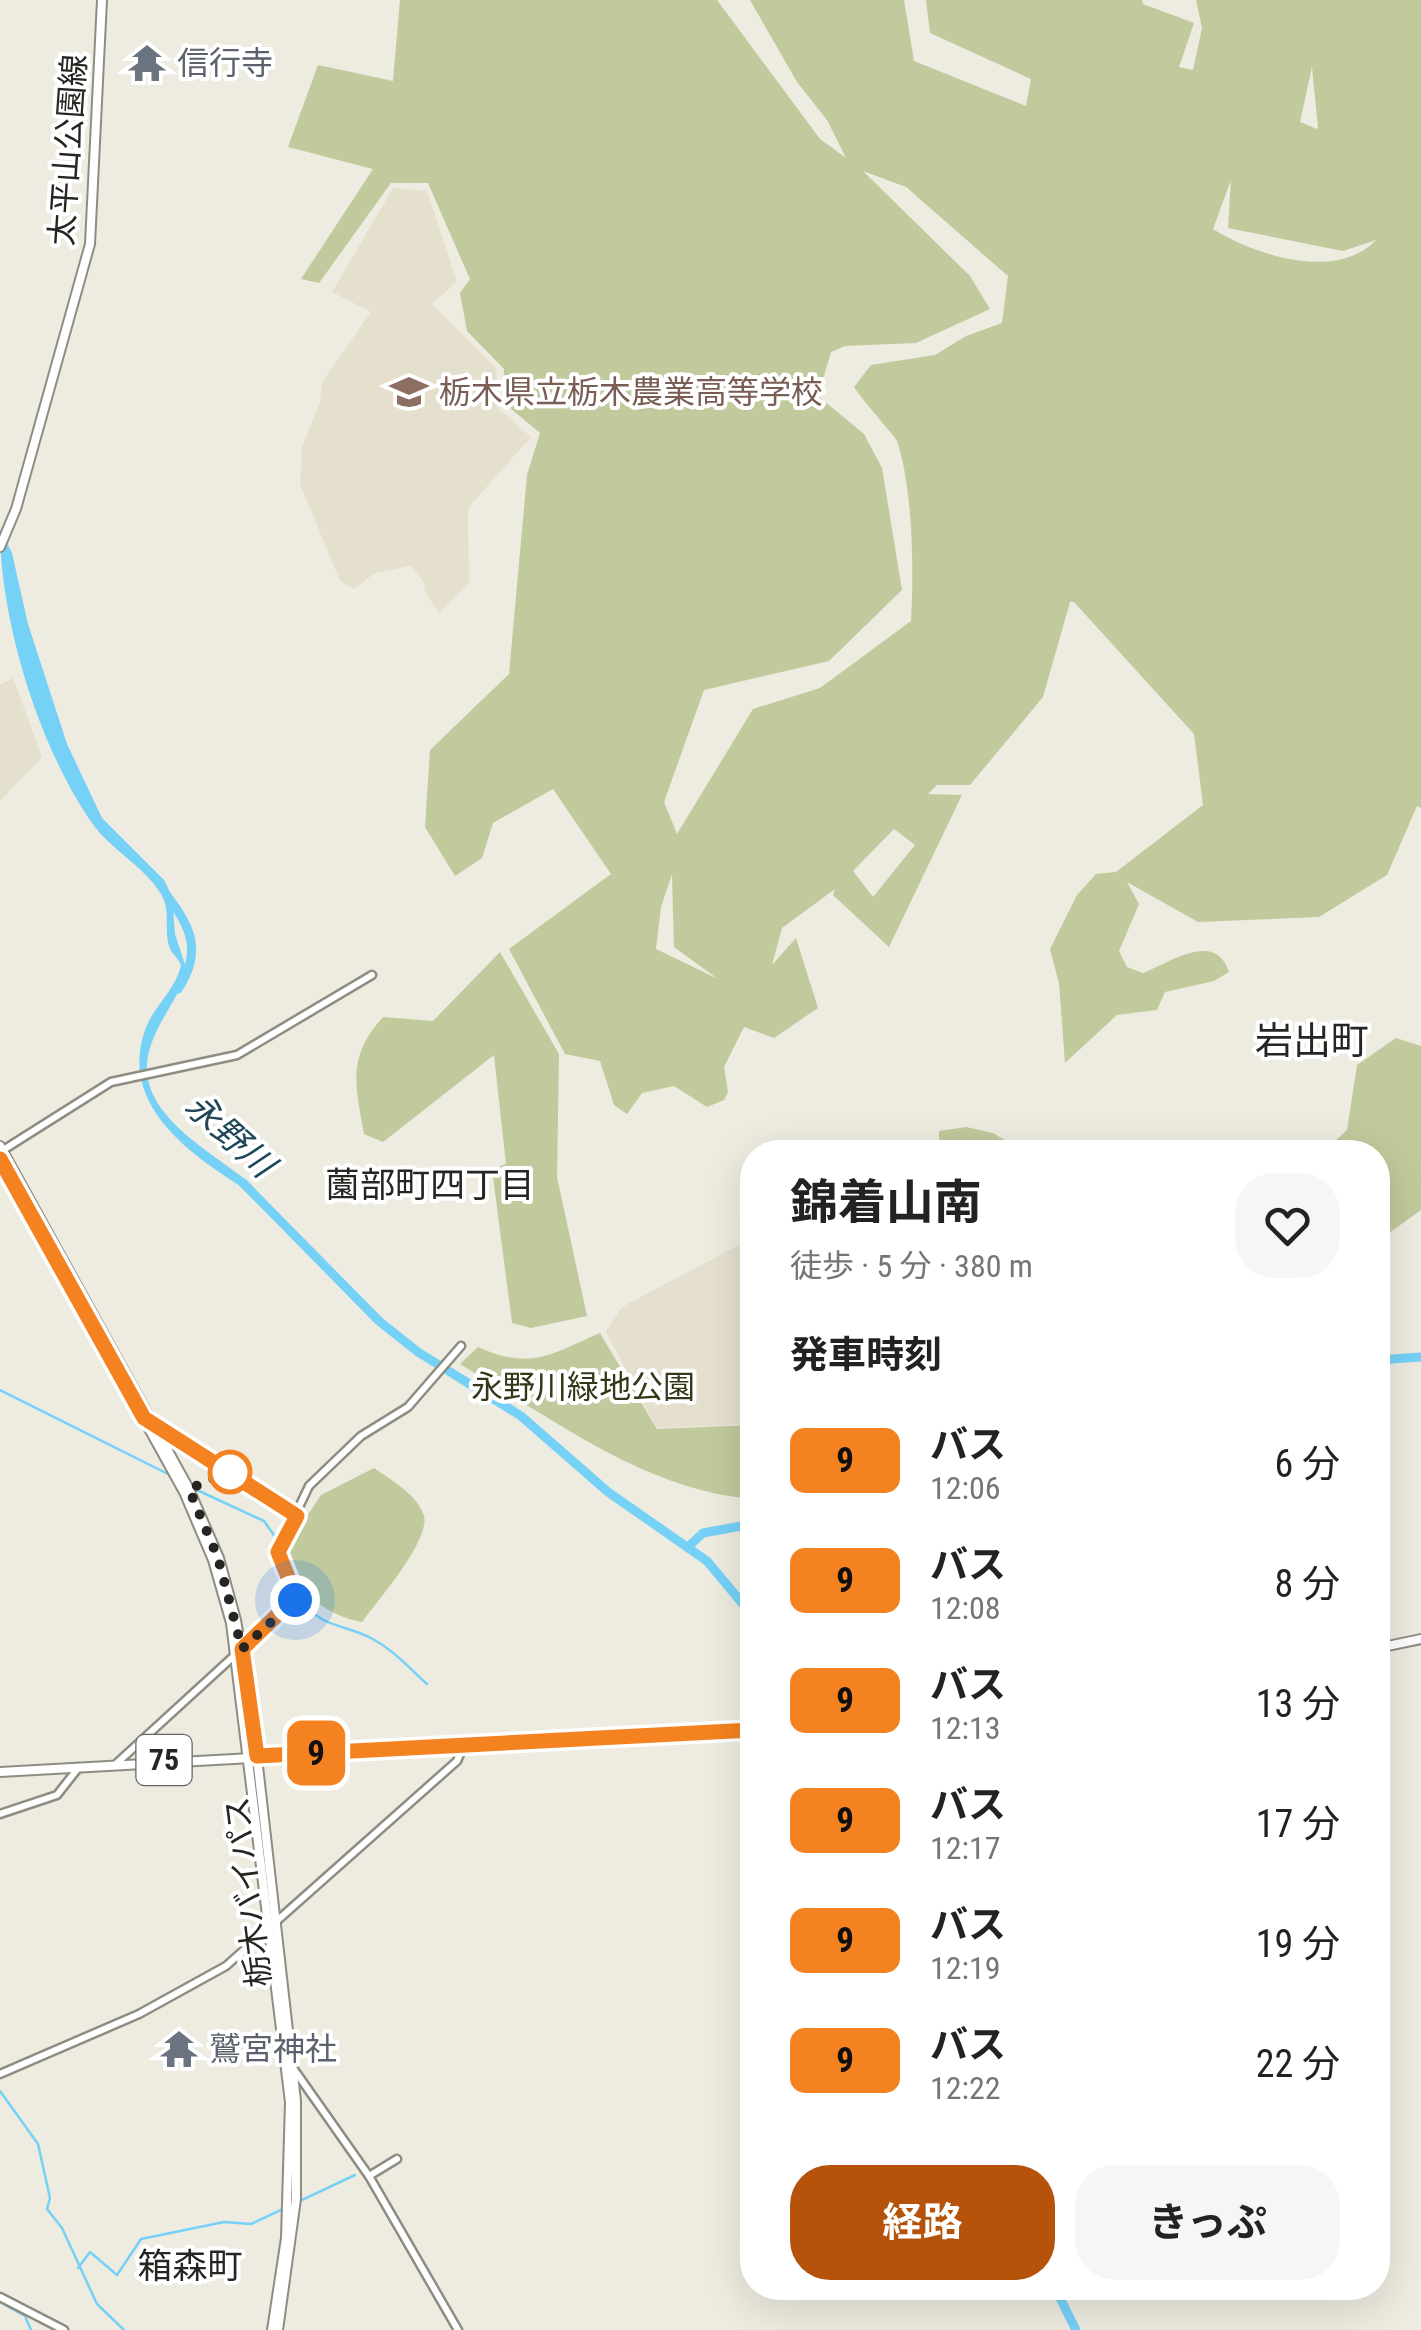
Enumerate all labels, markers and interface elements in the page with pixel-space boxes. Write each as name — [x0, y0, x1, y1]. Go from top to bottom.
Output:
temple icon: 信行寺 — [126, 42, 168, 84]
place label: 信行寺 — [177, 44, 273, 82]
street label: 太平山公園線 — [42, 53, 94, 247]
school or university icon: 栃木県立栃木農業高等学校 — [388, 371, 430, 413]
place label: 栃木県立栃木農業高等学校 — [439, 373, 823, 411]
district label: 岩出町 — [1255, 1019, 1369, 1063]
water label: 永野川 — [177, 1085, 285, 1188]
district label: 薗部町四丁目 — [325, 1165, 535, 1206]
button: heart — [1235, 1173, 1340, 1278]
text: 錦着山南 — [790, 1174, 982, 1231]
text: 徒歩 · 5 分 · 380 m — [790, 1247, 1033, 1285]
text: 発車時刻 — [790, 1333, 942, 1377]
park label: 永野川緑地公園 — [471, 1368, 695, 1406]
text: バス — [930, 1423, 1006, 1467]
text: 9 — [836, 1440, 854, 1481]
text: 6 分 — [1275, 1442, 1340, 1486]
unlabelled marker — [209, 1451, 251, 1493]
text: 12:06 — [930, 1469, 1001, 1507]
text: バス — [930, 1543, 1006, 1587]
text: 9 — [836, 1560, 854, 1601]
text: 8 分 — [1275, 1562, 1340, 1606]
your location — [270, 1575, 320, 1625]
text: 12:08 — [930, 1589, 1001, 1627]
text: バス — [930, 1663, 1006, 1707]
text: 9 — [836, 1680, 854, 1721]
text: 13 分 — [1256, 1682, 1340, 1726]
text: 12:13 — [930, 1709, 1001, 1747]
line badge: 9 — [284, 1720, 348, 1786]
text: 9 — [307, 1733, 325, 1774]
road number: 75 — [136, 1735, 192, 1785]
text: バス — [930, 1783, 1006, 1827]
street label: 栃木バイパス — [217, 1795, 279, 1989]
text: 9 — [836, 1800, 854, 1841]
text: 17 分 — [1256, 1802, 1340, 1846]
text: 12:17 — [930, 1829, 1001, 1867]
text: バス — [930, 1903, 1006, 1947]
text: 9 — [836, 1920, 854, 1961]
text: 19 分 — [1256, 1922, 1340, 1966]
text: 12:19 — [930, 1949, 1001, 1987]
text: バス — [930, 2023, 1006, 2067]
temple icon: 鷲宮神社 — [158, 2028, 200, 2070]
place label: 鷲宮神社 — [209, 2030, 337, 2068]
text: 9 — [836, 2040, 854, 2081]
text: 22 分 — [1256, 2042, 1340, 2086]
text: 12:22 — [930, 2069, 1001, 2107]
button: 経路 — [790, 2165, 1055, 2280]
button: きっぷ — [1075, 2165, 1340, 2280]
district label: 箱森町 — [137, 2246, 243, 2287]

